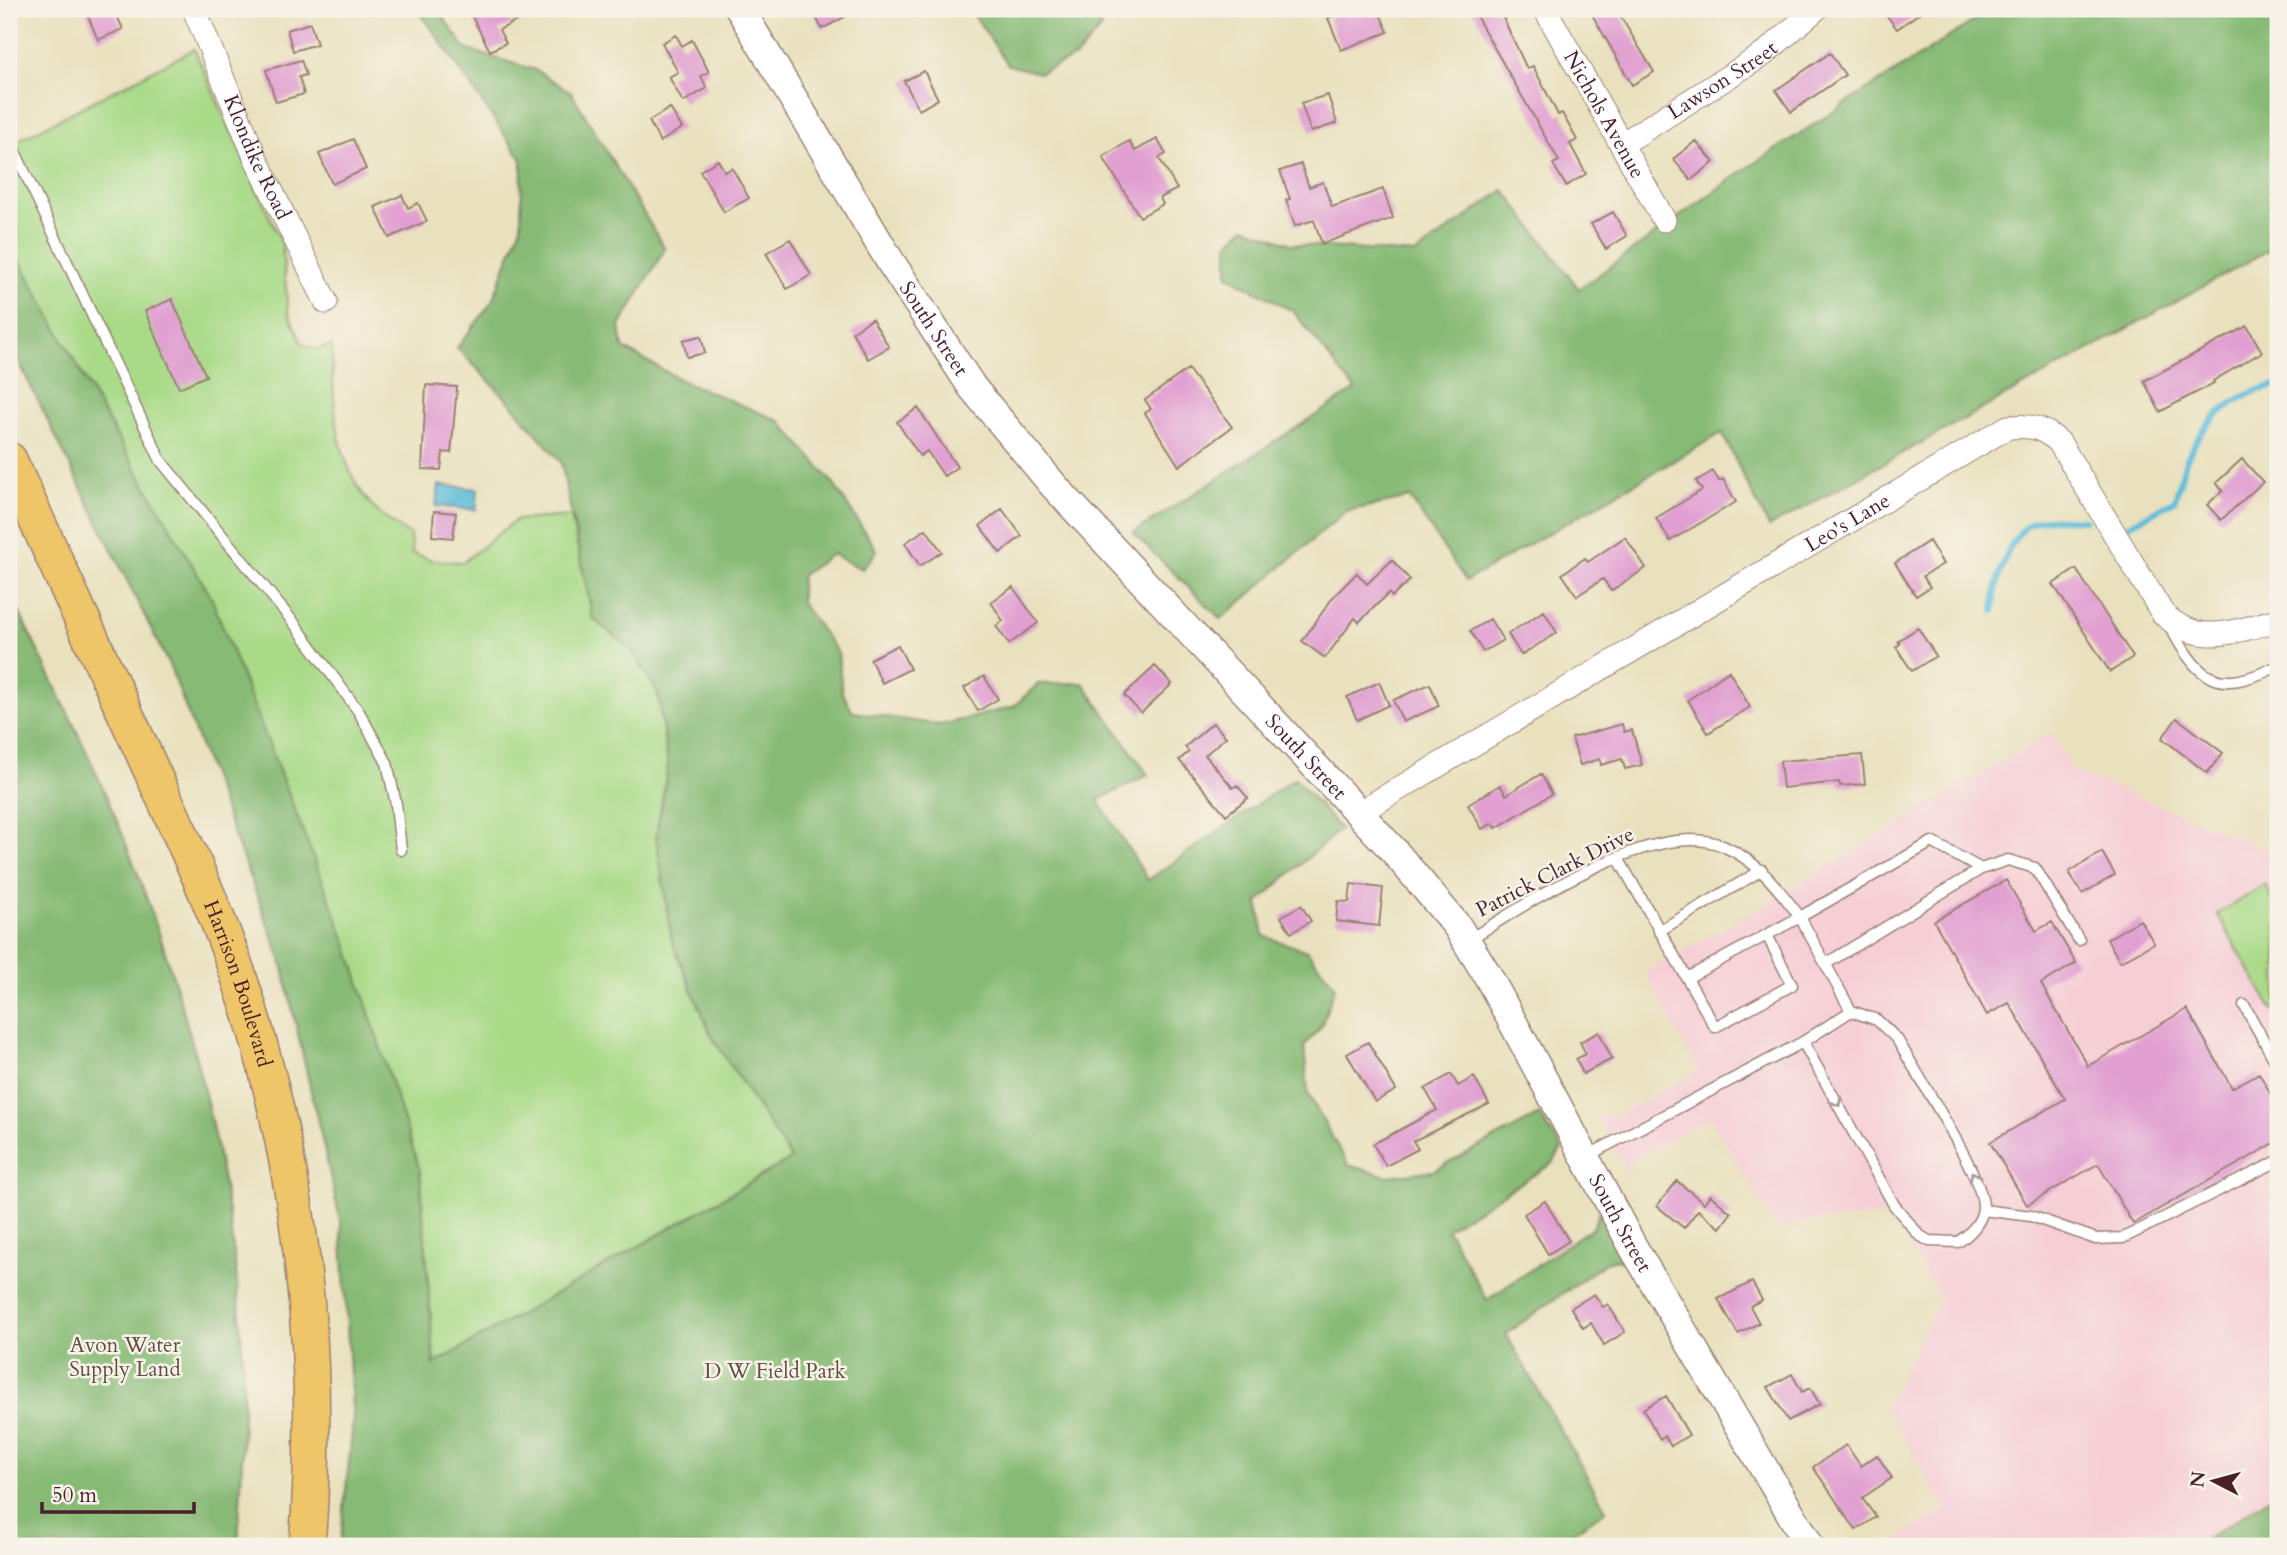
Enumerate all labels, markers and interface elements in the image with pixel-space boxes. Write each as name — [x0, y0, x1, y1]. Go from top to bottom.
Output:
street label: Lawson Street — [1662, 34, 1784, 126]
street label: Nichols Avenue — [1557, 45, 1652, 184]
street label: Klondike Road — [217, 90, 298, 224]
street label: South Street — [892, 276, 976, 382]
street label: Leo's Lane — [1799, 486, 1895, 559]
street label: South Street — [1259, 707, 1354, 806]
street label: Patrick Clark Drive — [1471, 820, 1639, 924]
street label: Harrison Boulevard — [197, 896, 279, 1070]
one-way arrow — [1829, 1094, 1842, 1107]
street label: South Street — [1582, 1169, 1659, 1278]
one-way arrow — [1968, 1171, 1982, 1183]
park label: Avon Water Supply Land — [69, 1331, 181, 1384]
park label: D W Field Park — [704, 1357, 847, 1386]
north arrow — [2178, 1446, 2248, 1516]
text: N — [2184, 1469, 2212, 1489]
scale bar — [42, 1471, 194, 1515]
text: 50 m — [52, 1481, 97, 1510]

